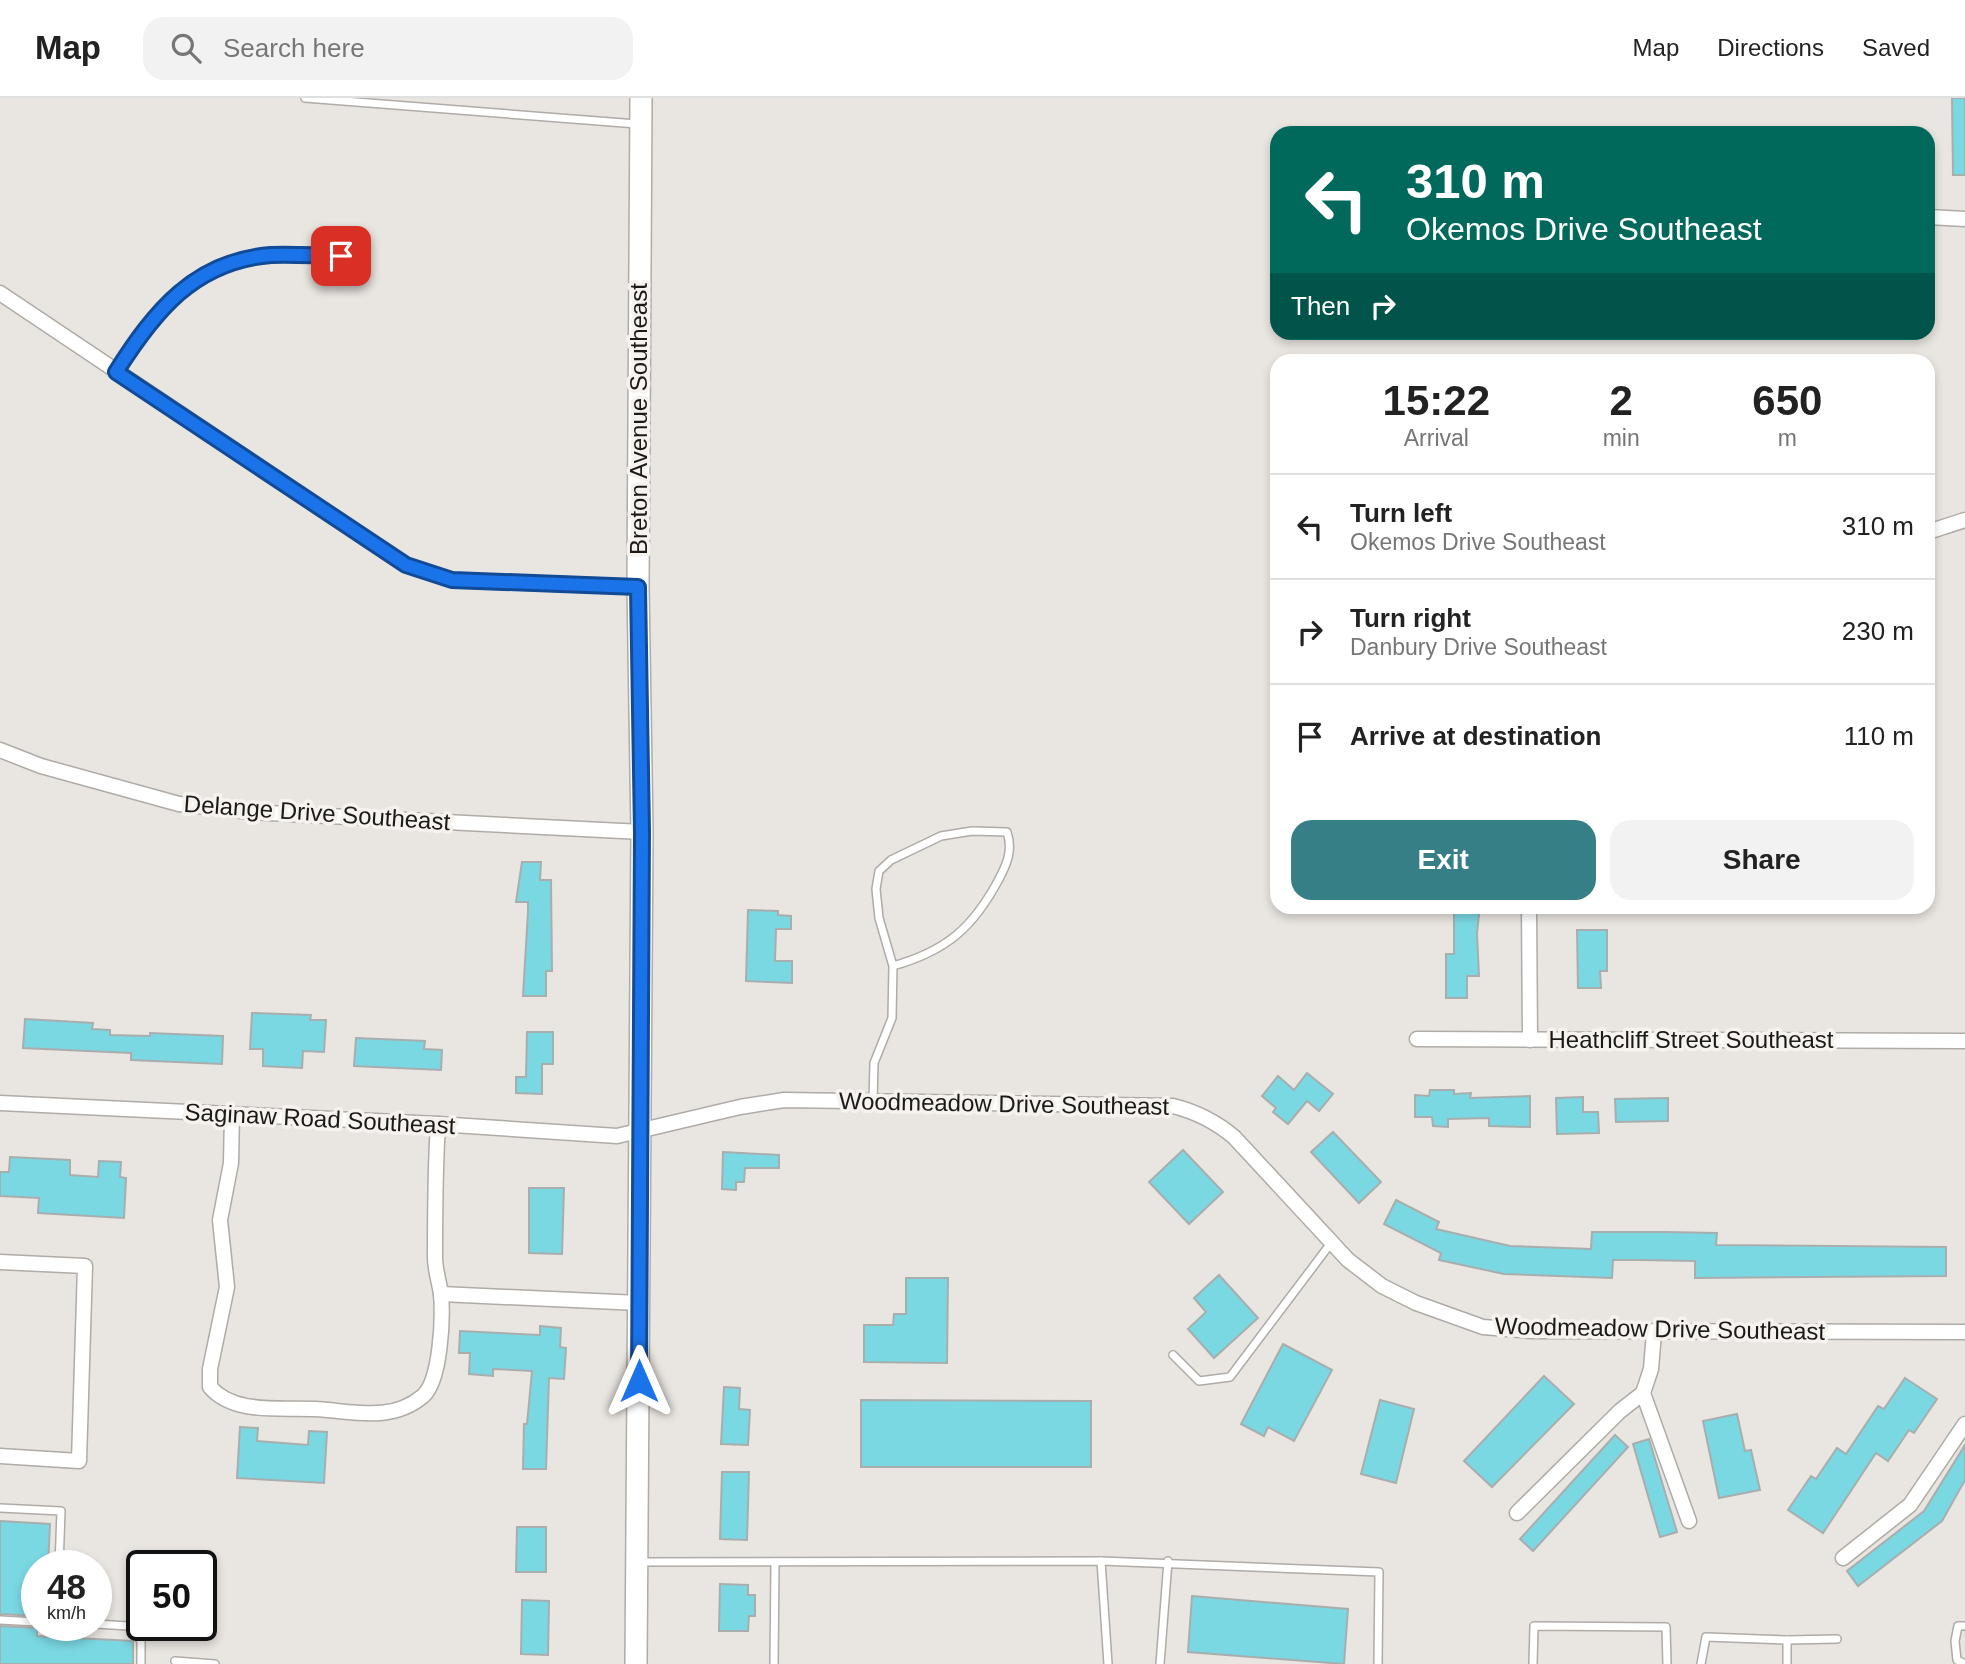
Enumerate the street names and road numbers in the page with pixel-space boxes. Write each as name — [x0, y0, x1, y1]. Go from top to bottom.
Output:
street label: Breton Avenue Southeast — [625, 283, 652, 555]
street label: Delange Drive Southeast — [183, 790, 451, 835]
street label: Heathcliff Street Southeast — [1548, 1026, 1834, 1053]
street label: Woodmeadow Drive Southeast — [839, 1087, 1170, 1120]
street label: Saginaw Road Southeast — [184, 1098, 456, 1139]
street label: Woodmeadow Drive Southeast — [1495, 1312, 1826, 1345]

